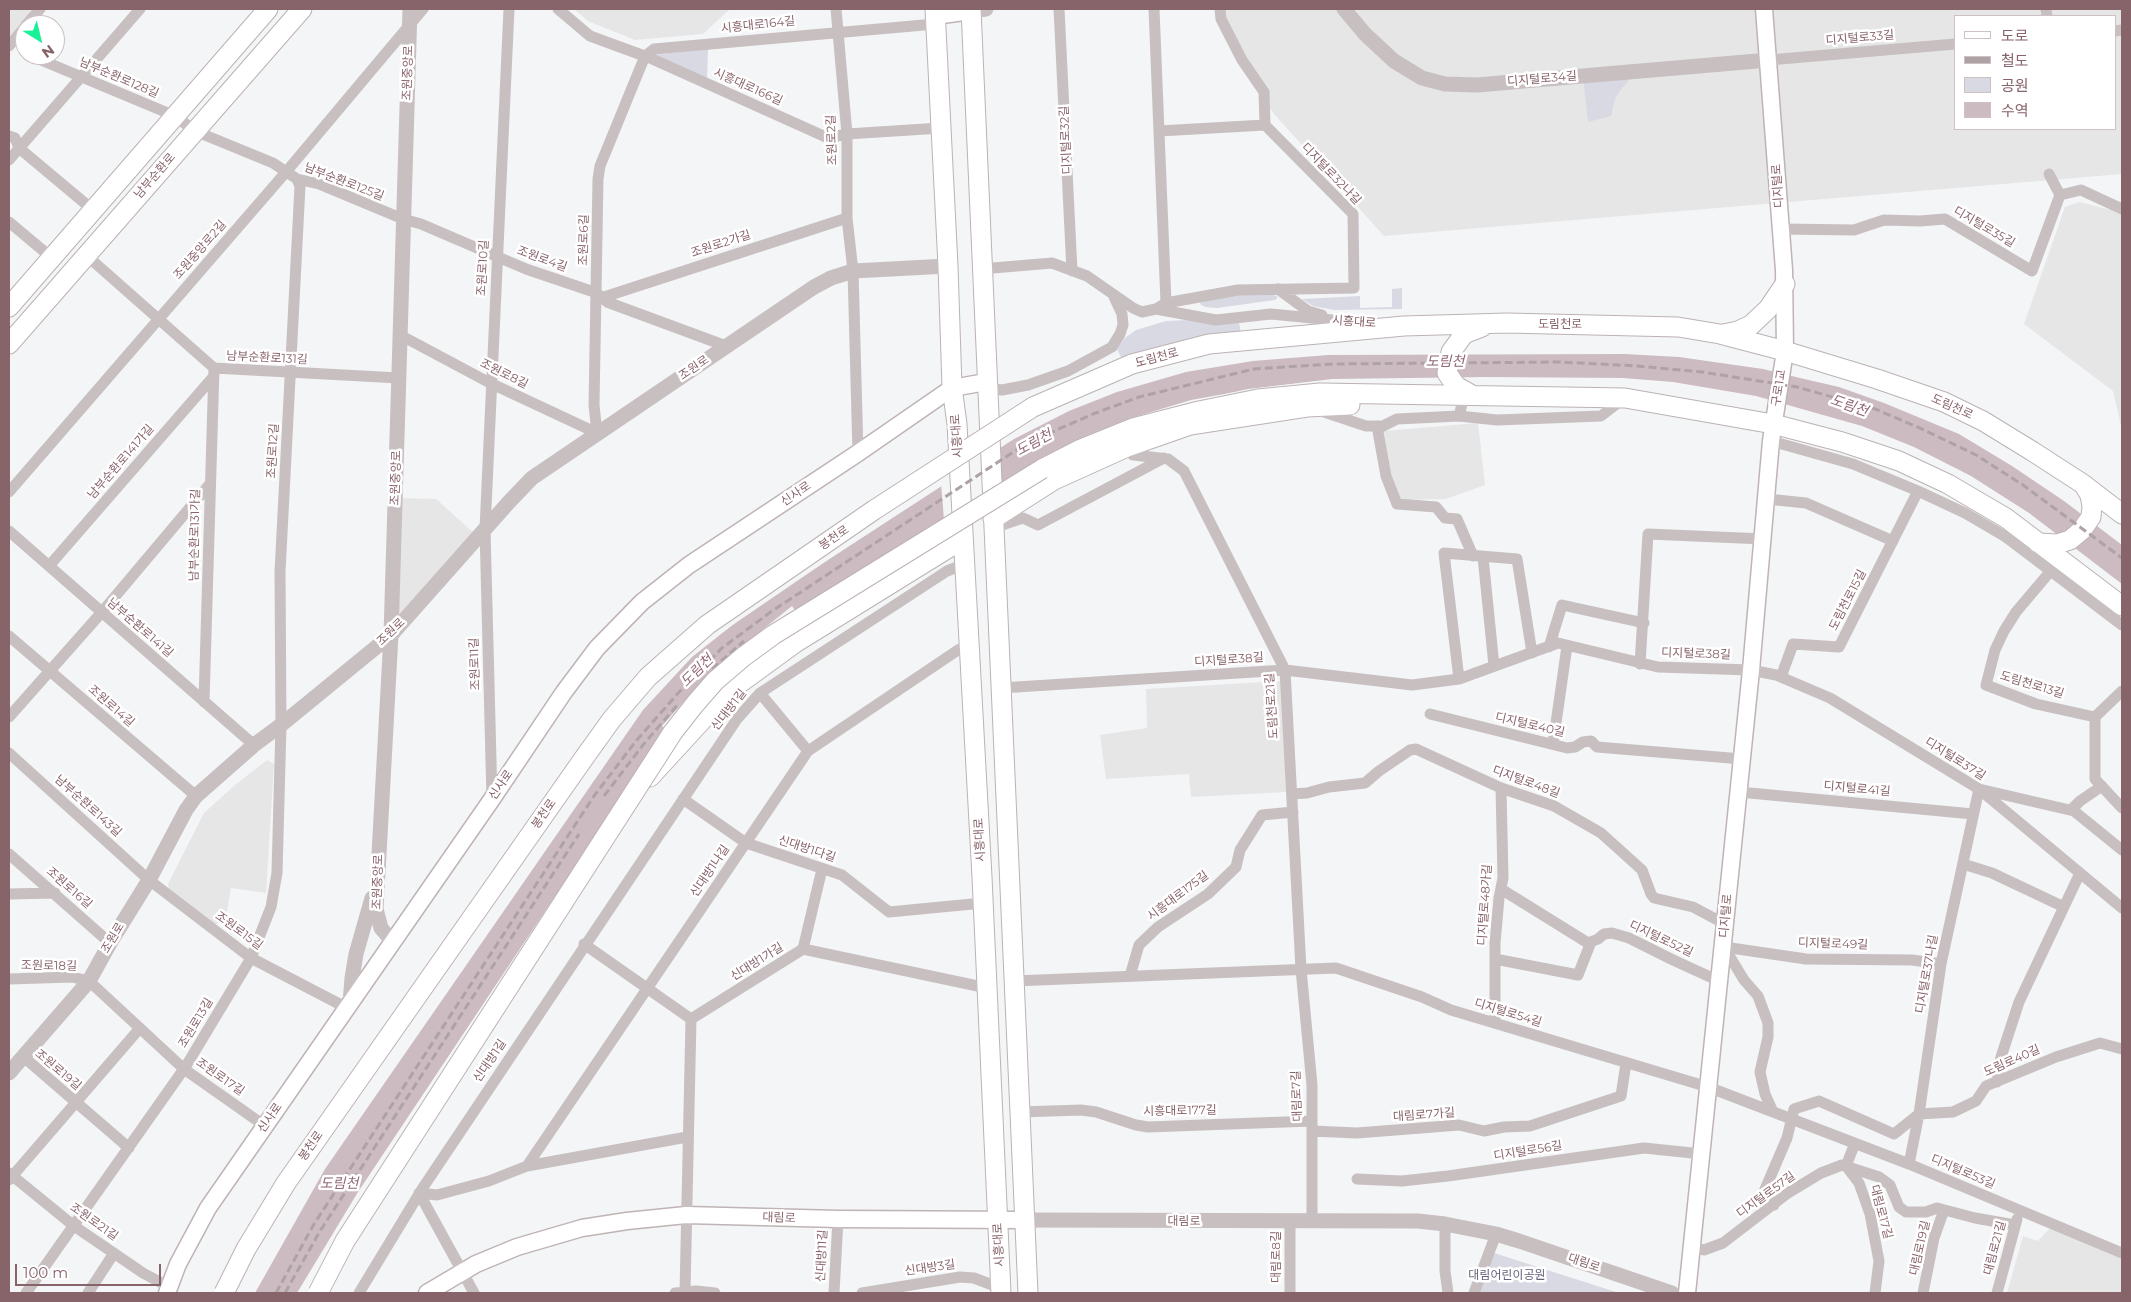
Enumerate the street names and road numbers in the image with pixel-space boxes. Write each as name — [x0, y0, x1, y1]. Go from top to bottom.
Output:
street label: 시흥대로164길 — [720, 14, 796, 36]
street label: 디지털로33길 — [1825, 28, 1895, 48]
street label: 조원중앙로 — [400, 45, 416, 101]
street label: 남부순환로128길 — [77, 55, 161, 101]
street label: 시흥대로166길 — [711, 65, 785, 109]
street label: 디지털로34길 — [1507, 69, 1577, 89]
street label: 디지털로32길 — [1057, 105, 1075, 175]
street label: 조원로2길 — [824, 114, 840, 166]
street label: 디지털로32나길 — [1298, 140, 1364, 208]
street label: 남부순환로 — [131, 150, 179, 202]
street label: 남부순환로125길 — [302, 160, 386, 204]
street label: 디지털로 — [1769, 163, 1787, 209]
street label: 디지털로35길 — [1951, 204, 2017, 250]
street label: 조원로6길 — [576, 214, 592, 266]
street label: 조원중앙로2길 — [171, 218, 229, 282]
street label: 조원로2가길 — [689, 228, 753, 260]
street label: 조원로10길 — [474, 239, 492, 297]
street label: 조원로4길 — [515, 243, 569, 275]
street label: 시흥대로 — [1331, 313, 1377, 331]
street label: 도림천로 — [1538, 317, 1582, 331]
street label: 도림천로 — [1134, 345, 1180, 371]
street label: 남부순환로131길 — [226, 349, 308, 367]
street label: 조원로 — [676, 353, 712, 383]
street label: 조원로8길 — [478, 356, 530, 392]
street label: 구로1교 — [1769, 368, 1789, 408]
street label: 도림천로 — [1929, 391, 1975, 423]
street label: 시흥대로 — [948, 413, 966, 459]
street label: 남부순환로141가길 — [85, 422, 157, 502]
street label: 조원로12길 — [264, 423, 282, 479]
street label: 조원중앙로 — [388, 450, 404, 506]
street label: 신사로 — [778, 479, 814, 509]
street label: 남부순환로131가길 — [187, 489, 203, 581]
street label: 봉천로 — [816, 523, 852, 553]
street label: 도림천로15길 — [1827, 567, 1869, 633]
street label: 남부순환로141길 — [104, 595, 176, 661]
street label: 조원로 — [374, 615, 408, 649]
street label: 조원로11길 — [467, 637, 483, 691]
street label: 디지털로38길 — [1661, 646, 1731, 662]
street label: 디지털로38길 — [1194, 650, 1264, 670]
street label: 도림천로13길 — [1998, 668, 2066, 702]
street label: 도림천로21길 — [1263, 672, 1281, 740]
street label: 조원로14길 — [85, 682, 137, 730]
street label: 신대방1길 — [708, 686, 750, 734]
street label: 디지털로40길 — [1494, 710, 1566, 740]
street label: 디지털로37길 — [1922, 735, 1988, 783]
street label: 디지털로48길 — [1490, 763, 1562, 801]
street label: 신사로 — [486, 767, 516, 803]
street label: 남부순환로143길 — [52, 772, 124, 840]
street label: 디지털로41길 — [1823, 779, 1891, 799]
street label: 봉천로 — [529, 796, 559, 832]
street label: 시흥대로 — [972, 818, 988, 862]
street label: 신대방1다길 — [776, 833, 838, 865]
street label: 신대방1나길 — [687, 842, 733, 900]
street label: 조원중앙로 — [370, 854, 386, 910]
street label: 조원로16길 — [43, 864, 95, 912]
street label: 디지털로48가길 — [1475, 864, 1495, 946]
street label: 시흥대로175길 — [1144, 868, 1212, 924]
street label: 디지털로 — [1717, 893, 1735, 939]
street label: 조원로15길 — [212, 909, 266, 953]
street label: 디지털로52길 — [1627, 918, 1695, 960]
street label: 조원로 — [98, 920, 128, 956]
street label: 디지털로37나길 — [1913, 933, 1941, 1015]
street label: 디지털로49길 — [1798, 936, 1868, 952]
street label: 신대방1가길 — [728, 940, 786, 984]
street label: 조원로18길 — [21, 958, 77, 974]
street label: 조원로13길 — [176, 996, 216, 1050]
street label: 디지털로54길 — [1472, 996, 1544, 1030]
street label: 신대방1길 — [470, 1037, 510, 1085]
street label: 도림로40길 — [1982, 1042, 2042, 1080]
street label: 조원로19길 — [32, 1047, 84, 1093]
street label: 조원로17길 — [193, 1055, 247, 1099]
street label: 대림로7길 — [1289, 1070, 1305, 1122]
street label: 신사로 — [255, 1100, 285, 1136]
street label: 시흥대로177길 — [1143, 1103, 1217, 1119]
street label: 대림로7가길 — [1392, 1106, 1456, 1124]
street label: 봉천로 — [296, 1128, 326, 1164]
street label: 디지털로56길 — [1493, 1138, 1563, 1164]
street label: 디지털로53길 — [1929, 1152, 1997, 1192]
street label: 디지털로57길 — [1734, 1169, 1798, 1221]
street label: 대림로17길 — [1867, 1183, 1895, 1241]
street label: 조원로21길 — [67, 1200, 121, 1244]
street label: 대림로 — [762, 1210, 796, 1226]
street label: 대림로 — [1167, 1214, 1201, 1228]
street label: 대림로19길 — [1907, 1219, 1933, 1277]
street label: 대림로21길 — [1981, 1219, 2009, 1277]
street label: 시흥대로 — [991, 1223, 1007, 1267]
street label: 신대방11길 — [813, 1229, 831, 1283]
street label: 대림로8길 — [1269, 1231, 1283, 1283]
street label: 대림로 — [1566, 1251, 1602, 1275]
street label: 신대방3길 — [904, 1257, 956, 1279]

